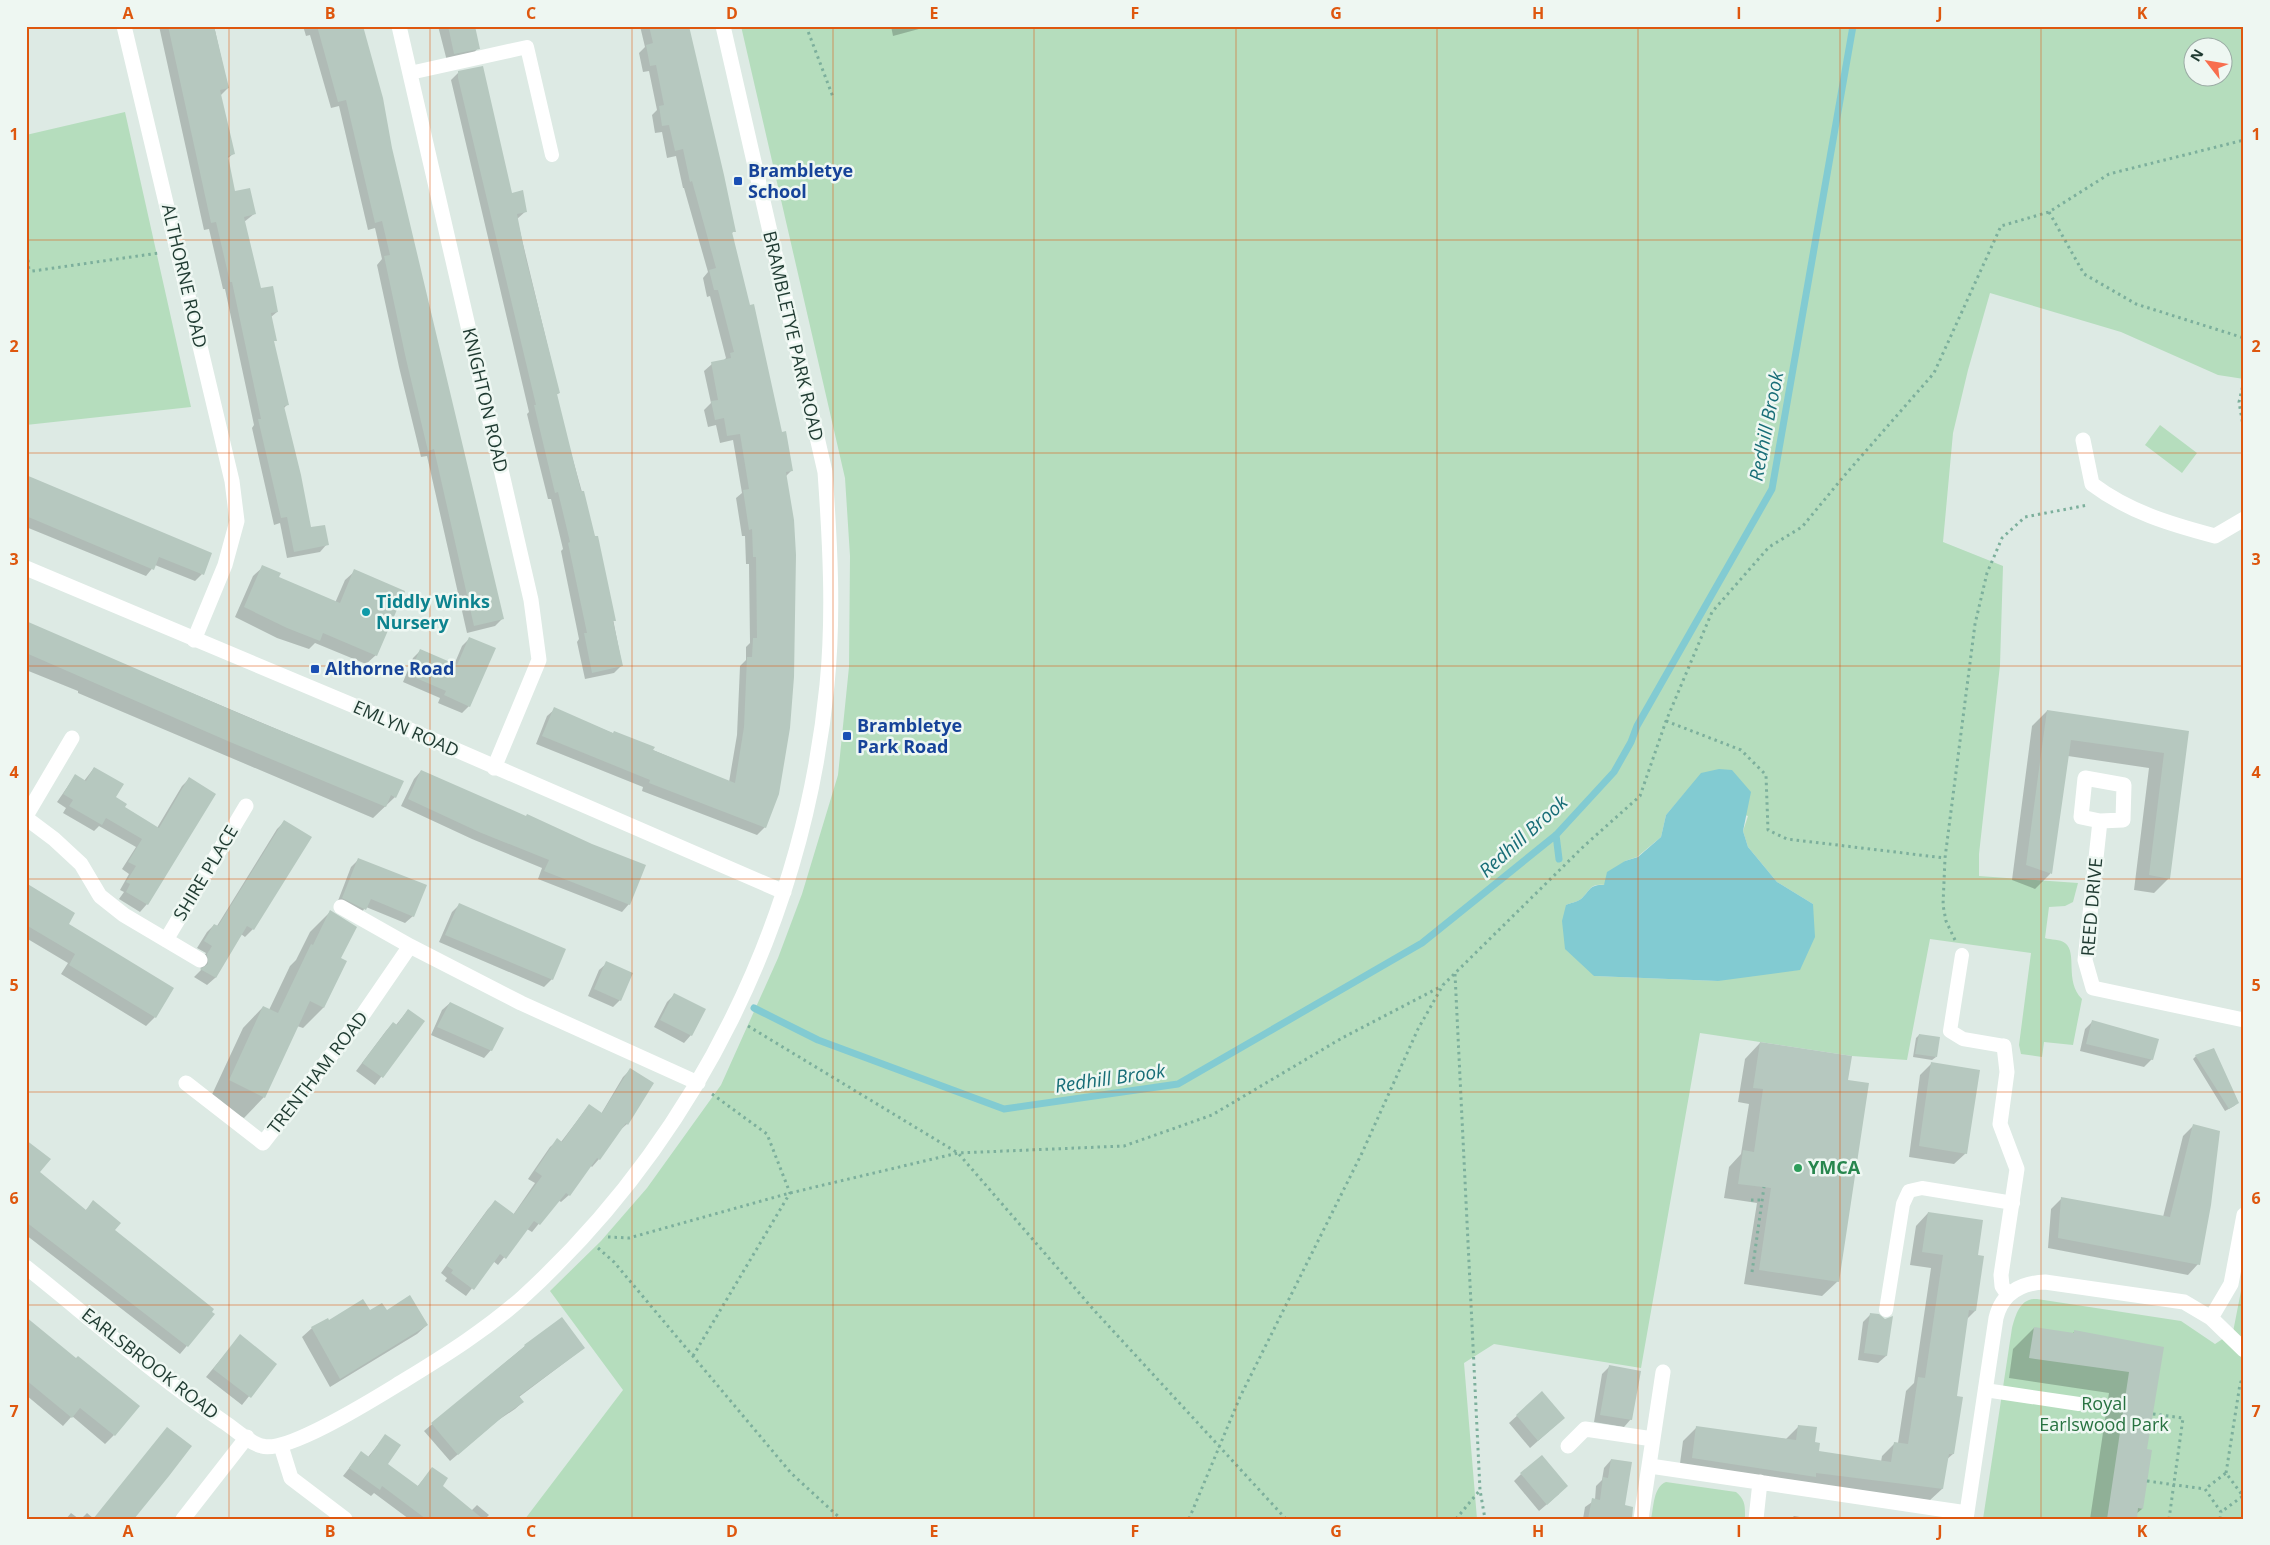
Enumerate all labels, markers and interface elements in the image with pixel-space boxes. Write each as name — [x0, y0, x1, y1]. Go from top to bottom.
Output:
text: A — [122, 2, 134, 24]
text: B — [325, 2, 335, 24]
text: C — [526, 2, 536, 24]
text: D — [726, 2, 738, 24]
text: E — [930, 2, 939, 24]
text: F — [1131, 2, 1139, 24]
text: G — [1330, 2, 1342, 24]
text: H — [1532, 2, 1544, 24]
text: I — [1736, 2, 1742, 24]
text: J — [1935, 2, 1943, 24]
text: K — [2137, 2, 2148, 24]
north arrow — [2182, 38, 2232, 88]
text: N — [2185, 45, 2208, 65]
text: 1 — [9, 123, 19, 145]
text: 1 — [2251, 123, 2261, 145]
place label: Brambletye School — [748, 158, 853, 203]
marker: Brambletye School — [732, 175, 744, 187]
street label: ALTHORNE ROAD — [157, 202, 213, 350]
street label: BRAMBLETYE PARK ROAD — [758, 229, 830, 443]
street label: KNIGHTON ROAD — [458, 325, 514, 474]
text: 2 — [9, 335, 19, 357]
text: 2 — [2251, 335, 2261, 357]
water label: Redhill Brook — [1743, 368, 1790, 483]
text: 3 — [9, 548, 19, 570]
text: 3 — [2251, 548, 2261, 570]
place label: Tiddly Winks Nursery — [376, 589, 490, 634]
marker: Tiddly Winks Nursery — [360, 606, 372, 618]
place label: Althorne Road — [325, 656, 454, 680]
marker: Althorne Road — [309, 663, 321, 675]
street label: EMLYN ROAD — [350, 694, 463, 762]
place label: Brambletye Park Road — [857, 713, 962, 758]
marker: Brambletye Park Road — [841, 730, 853, 742]
text: 4 — [9, 761, 19, 783]
text: 4 — [2251, 761, 2261, 783]
water label: Redhill Brook — [1473, 789, 1574, 883]
street label: SHIRE PLACE — [167, 820, 243, 924]
street label: REED DRIVE — [2075, 857, 2107, 957]
text: 5 — [9, 974, 19, 996]
text: 5 — [2251, 974, 2261, 996]
street label: TRENTHAM ROAD — [262, 1006, 373, 1139]
water label: Redhill Brook — [1053, 1057, 1168, 1099]
place label: YMCA — [1808, 1155, 1861, 1179]
marker: YMCA — [1792, 1162, 1804, 1174]
text: 6 — [9, 1187, 19, 1209]
text: 6 — [2251, 1187, 2261, 1209]
street label: EARLSBROOK ROAD — [77, 1302, 224, 1424]
park label: Royal Earlswood Park — [2039, 1391, 2169, 1436]
text: 7 — [9, 1400, 19, 1422]
text: 7 — [2251, 1400, 2261, 1422]
text: A — [122, 1520, 134, 1542]
text: B — [325, 1520, 335, 1542]
text: C — [526, 1520, 536, 1542]
text: D — [726, 1520, 738, 1542]
text: E — [930, 1520, 939, 1542]
text: F — [1131, 1520, 1139, 1542]
text: G — [1330, 1520, 1342, 1542]
text: H — [1532, 1520, 1544, 1542]
text: I — [1736, 1520, 1742, 1542]
text: J — [1935, 1520, 1943, 1542]
text: K — [2137, 1520, 2148, 1542]

